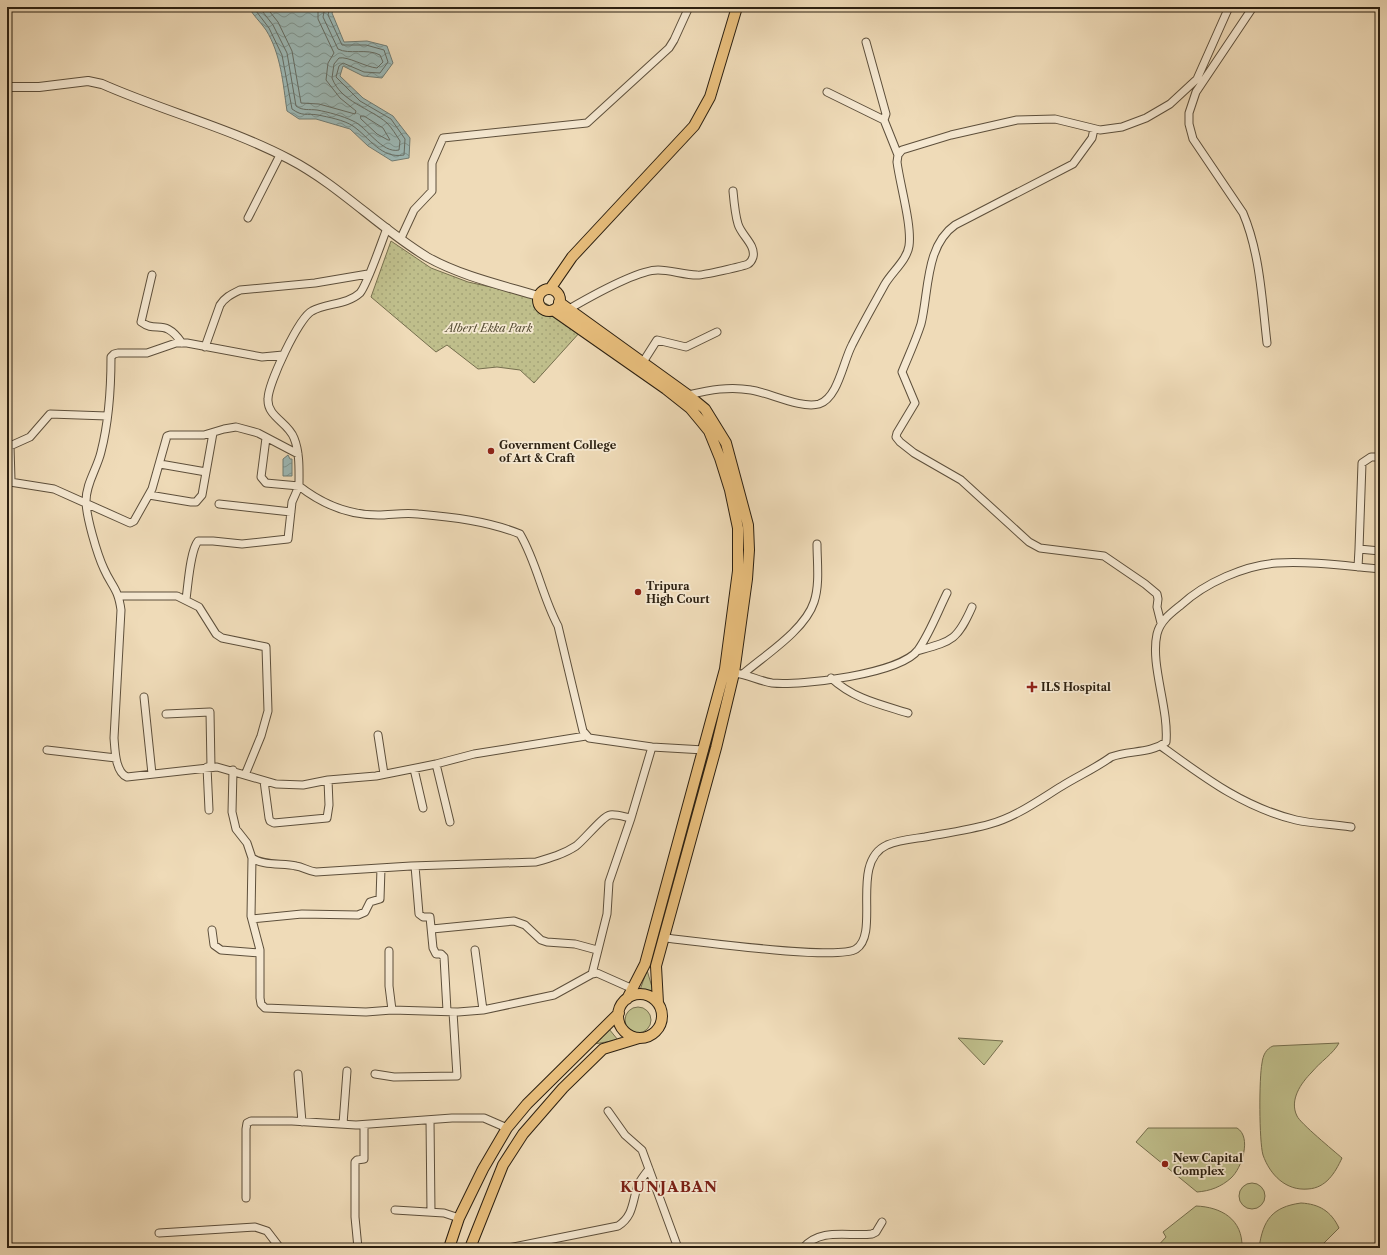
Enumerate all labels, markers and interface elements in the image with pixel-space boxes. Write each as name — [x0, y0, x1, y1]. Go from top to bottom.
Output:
park label: Albert Ekka Park — [444, 321, 533, 335]
place label: Government College of Art & Craft — [499, 438, 617, 465]
marker: Government College of Art & Craft — [486, 446, 496, 456]
place label: Tripura High Court — [646, 579, 710, 606]
marker: Tripura High Court — [633, 587, 643, 597]
place label: ILS Hospital — [1041, 680, 1111, 694]
marker: ILS Hospital — [1026, 681, 1038, 693]
place label: New Capital Complex — [1173, 1151, 1243, 1178]
marker: New Capital Complex — [1160, 1159, 1170, 1169]
district label: KUNJABAN — [620, 1177, 718, 1196]

